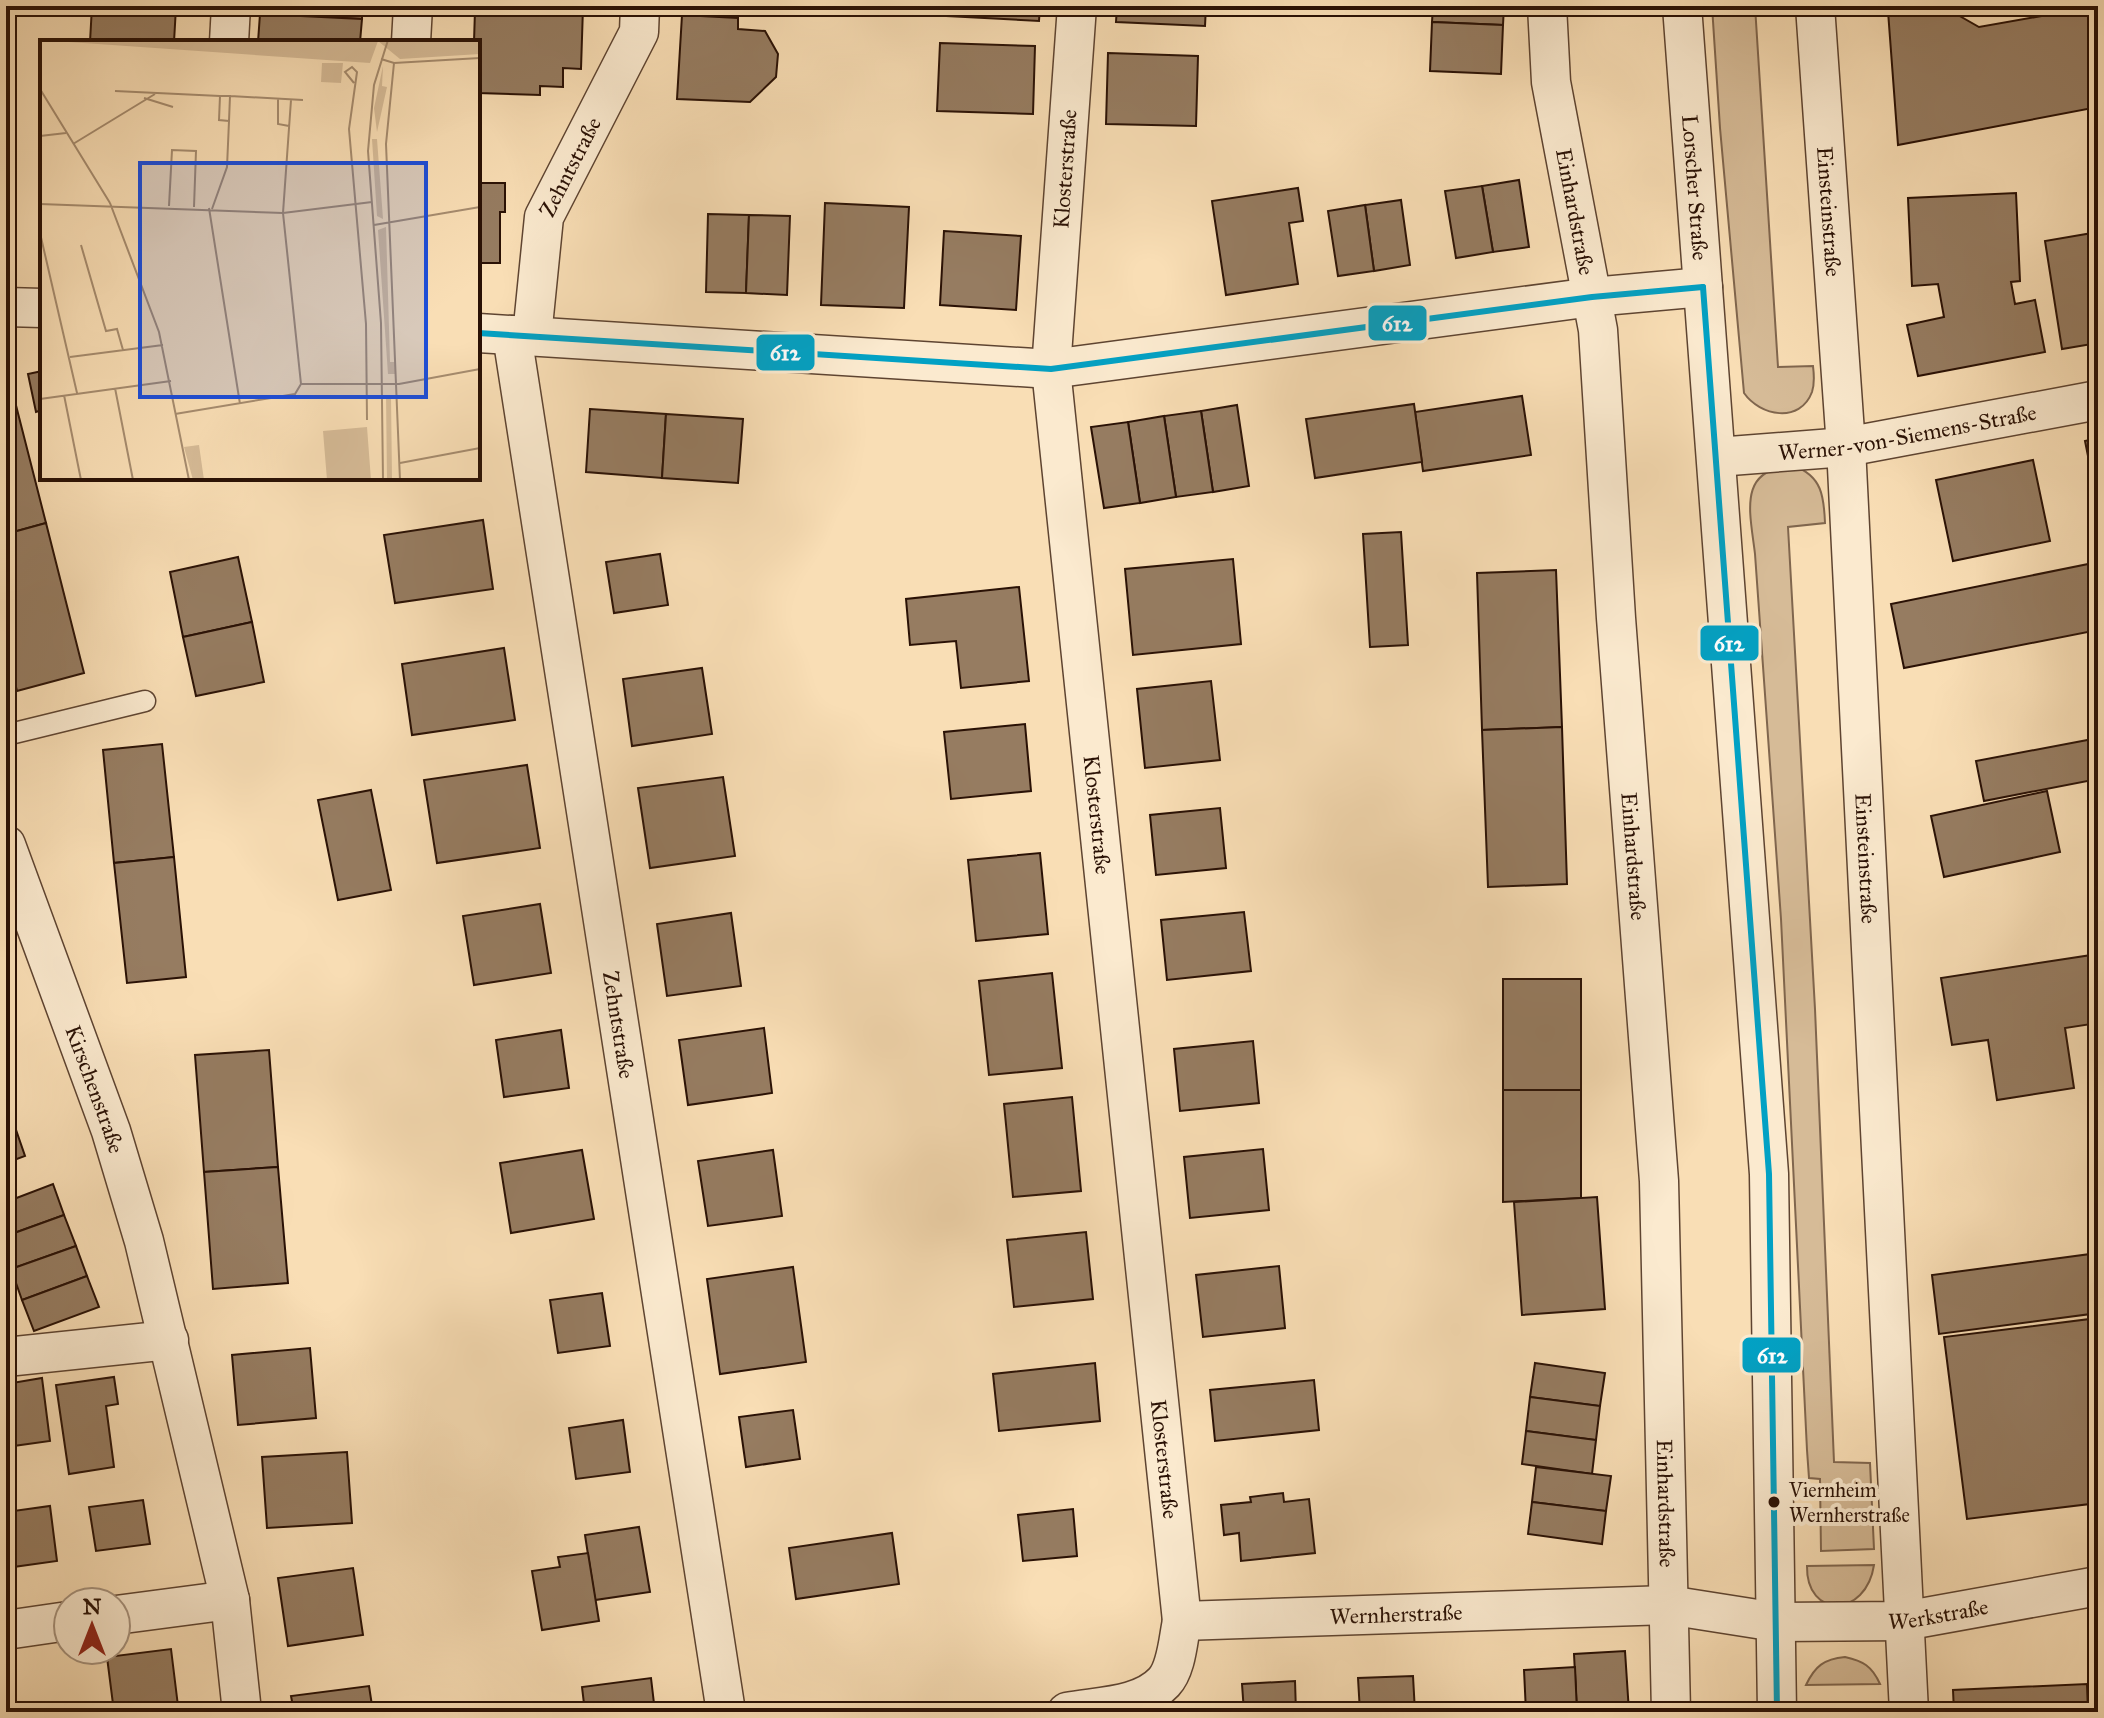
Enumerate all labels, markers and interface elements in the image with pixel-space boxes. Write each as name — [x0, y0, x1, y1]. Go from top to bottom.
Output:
inset map — [40, 40, 480, 480]
street label: Klosterstraße — [1047, 108, 1083, 230]
street label: Zehntstraße — [533, 112, 607, 221]
street label: Lorscher Straße — [1677, 114, 1714, 261]
street label: Einsteinstraße — [1811, 145, 1847, 278]
street label: Einhardstraße — [1550, 146, 1601, 277]
line badge: 612 — [1367, 304, 1428, 342]
text: 612 — [1382, 310, 1413, 337]
line badge: 612 — [755, 333, 816, 372]
text: 612 — [770, 339, 801, 366]
street label: Werner-von-Siemens-Straße — [1777, 398, 2038, 466]
line badge: 612 — [1699, 624, 1760, 662]
text: 612 — [1714, 630, 1745, 657]
street label: Klosterstraße — [1078, 754, 1117, 876]
street label: Einhardstraße — [1616, 791, 1653, 921]
street label: Einsteinstraße — [1850, 792, 1883, 924]
street label: Zehntstraße — [598, 969, 641, 1080]
street label: Kirschenstraße — [60, 1021, 130, 1156]
line badge: 612 — [1741, 1336, 1802, 1374]
text: 612 — [1757, 1342, 1788, 1369]
street label: Klosterstraße — [1145, 1398, 1185, 1520]
street label: Einhardstraße — [1651, 1439, 1681, 1568]
place label: Viernheim Wernherstraße — [1788, 1478, 1910, 1527]
marker: Viernheim Wernherstraße — [1766, 1494, 1782, 1510]
north arrow — [52, 1586, 132, 1666]
text: N — [83, 1593, 102, 1620]
street label: Werkstraße — [1888, 1593, 1990, 1635]
street label: Wernherstraße — [1329, 1598, 1463, 1630]

